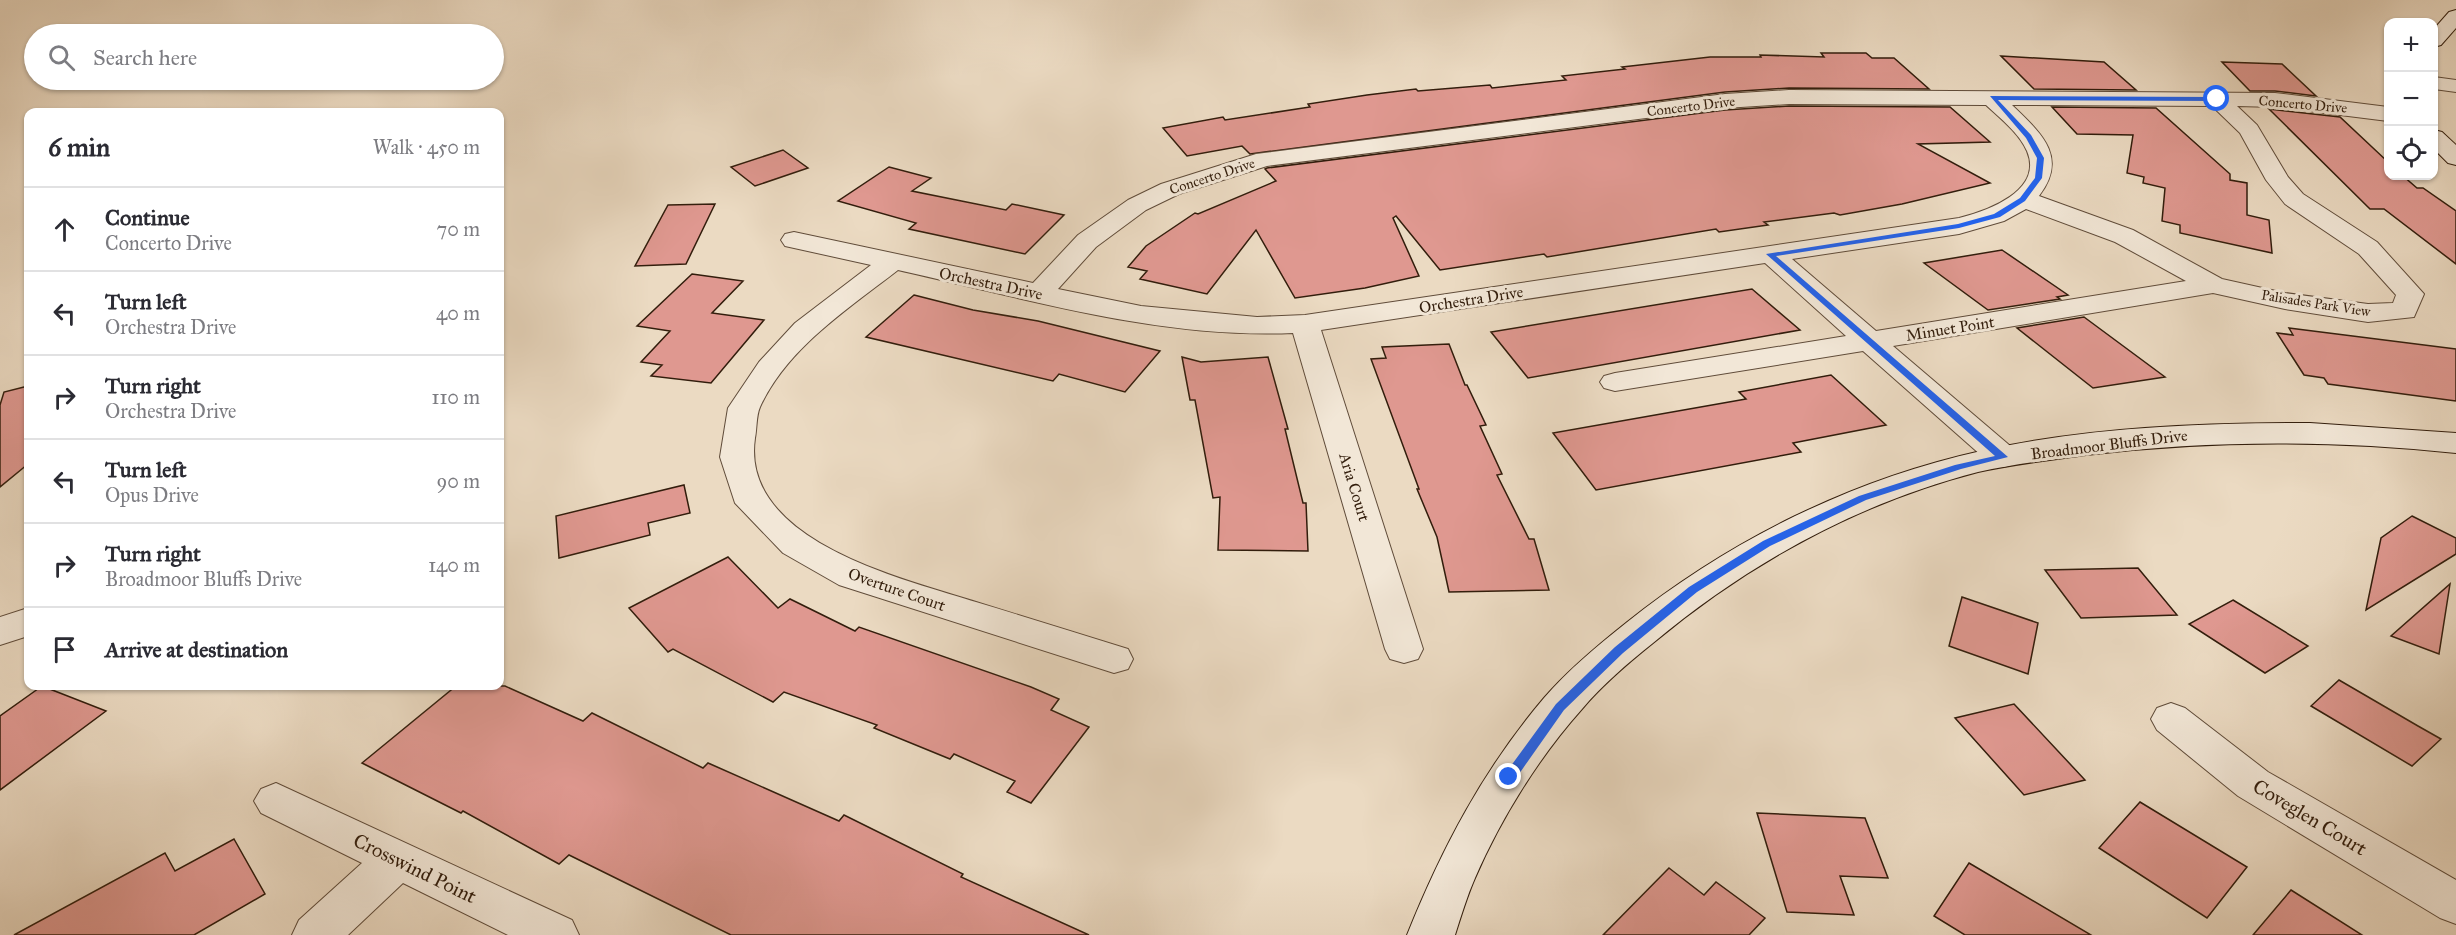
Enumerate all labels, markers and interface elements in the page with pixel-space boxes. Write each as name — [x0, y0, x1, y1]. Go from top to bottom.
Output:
map controls — [2384, 18, 2438, 180]
button: + — [2384, 18, 2438, 72]
search box — [24, 24, 504, 90]
icon: search — [45, 41, 78, 74]
text: Search here — [93, 44, 197, 71]
button: − — [2384, 72, 2438, 126]
route start — [2203, 85, 2229, 111]
street label: Concerto Drive — [2258, 92, 2348, 117]
street label: Concerto Drive — [1646, 93, 1736, 120]
button: locate — [2384, 126, 2438, 180]
text: 6 min — [48, 131, 110, 163]
text: Walk · 450 m — [373, 135, 480, 159]
street label: Concerto Drive — [1167, 155, 1257, 198]
text: Continue — [105, 204, 190, 231]
icon: ahead — [48, 213, 81, 246]
text: 70 m — [437, 217, 480, 241]
text: Concerto Drive — [105, 231, 232, 255]
street label: Orchestra Drive — [938, 263, 1045, 304]
street label: Orchestra Drive — [1418, 282, 1525, 317]
street label: Palisades Park View — [2260, 286, 2372, 321]
text: Turn left — [105, 288, 187, 315]
icon: left — [48, 297, 81, 330]
text: 40 m — [436, 301, 480, 325]
street label: Minuet Point — [1904, 312, 1996, 345]
text: Orchestra Drive — [105, 315, 236, 339]
text: Turn right — [105, 372, 201, 399]
icon: right — [48, 381, 81, 414]
text: 110 m — [432, 385, 480, 409]
text: Orchestra Drive — [105, 399, 236, 423]
street label: Broadmoor Bluffs Drive — [2030, 425, 2189, 464]
street label: Aria Court — [1335, 450, 1374, 524]
text: Turn left — [105, 456, 187, 483]
icon: left — [48, 465, 81, 498]
text: 90 m — [437, 469, 480, 493]
text: Opus Drive — [105, 483, 199, 507]
text: Turn right — [105, 540, 201, 567]
icon: right — [48, 549, 81, 582]
text: 140 m — [428, 553, 480, 577]
street label: Overture Court — [846, 564, 948, 615]
text: Broadmoor Bluffs Drive — [105, 567, 302, 591]
icon: arrive — [48, 633, 81, 666]
text: Arrive at destination — [105, 636, 288, 663]
route end — [1495, 763, 1521, 789]
street label: Coveglen Court — [2248, 774, 2371, 861]
street label: Crosswind Point — [349, 828, 481, 908]

